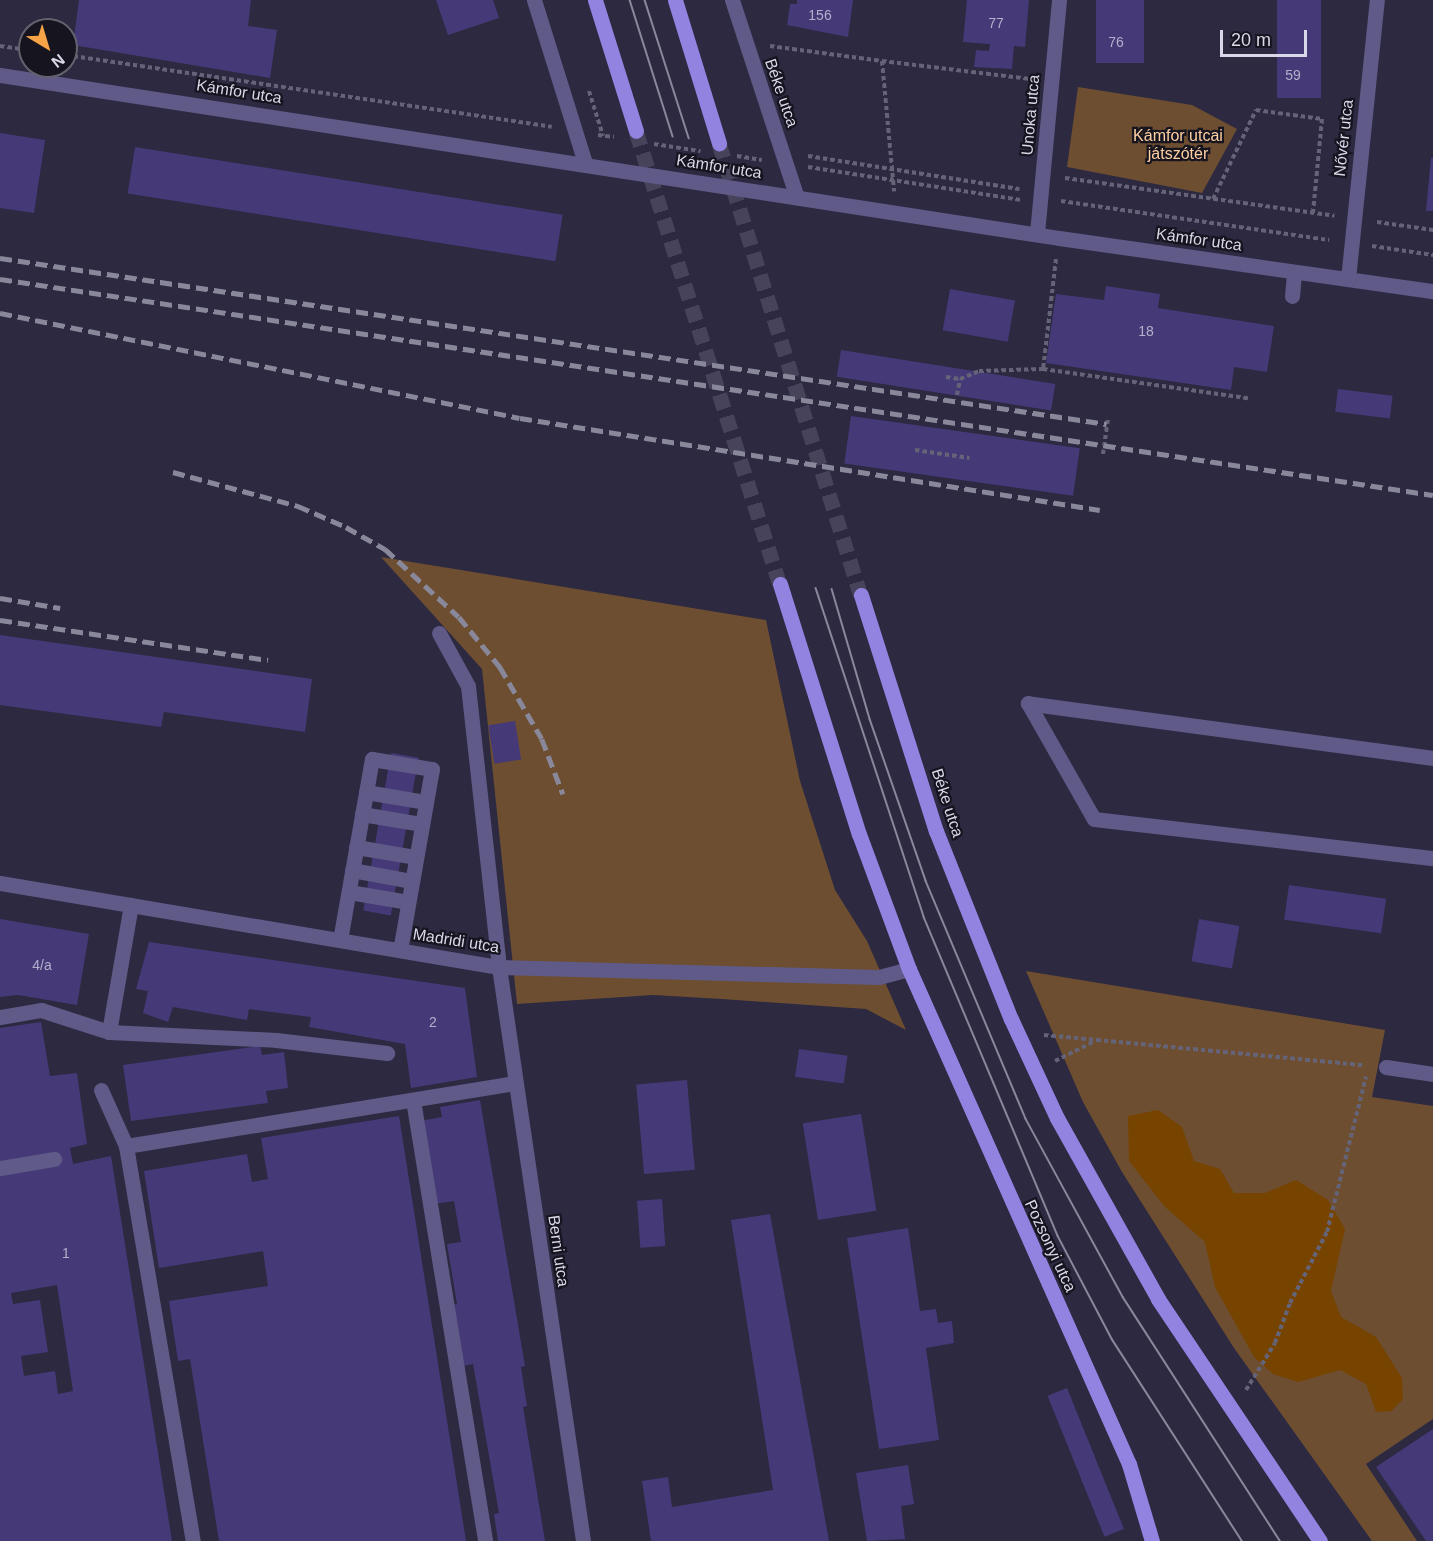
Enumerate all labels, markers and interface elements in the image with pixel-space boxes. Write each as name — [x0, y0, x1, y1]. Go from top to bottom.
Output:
house number: 156 — [808, 7, 832, 23]
house number: 77 — [988, 15, 1004, 31]
north arrow — [18, 18, 78, 78]
scale bar — [1223, 18, 1310, 56]
text: 20 m — [1231, 30, 1271, 50]
house number: 76 — [1108, 34, 1124, 50]
text: N — [48, 51, 68, 71]
street label: Béke utca — [760, 56, 802, 130]
house number: 59 — [1285, 67, 1301, 83]
street label: Unoka utca — [1018, 74, 1044, 156]
street label: Kámfor utca — [195, 76, 283, 108]
street label: Nővér utca — [1330, 99, 1358, 177]
park label: Kámfor utcai játszótér — [1133, 126, 1223, 164]
street label: Kámfor utca — [675, 151, 763, 183]
street label: Kámfor utca — [1155, 224, 1243, 256]
house number: 18 — [1138, 323, 1154, 339]
street label: Béke utca — [927, 766, 967, 840]
street label: Madridi utca — [411, 925, 501, 957]
house number: 4/a — [32, 957, 52, 973]
house number: 2 — [429, 1014, 437, 1030]
street label: Pozsonyi utca — [1020, 1197, 1080, 1295]
street label: Berni utca — [543, 1214, 573, 1288]
house number: 1 — [62, 1245, 70, 1261]

